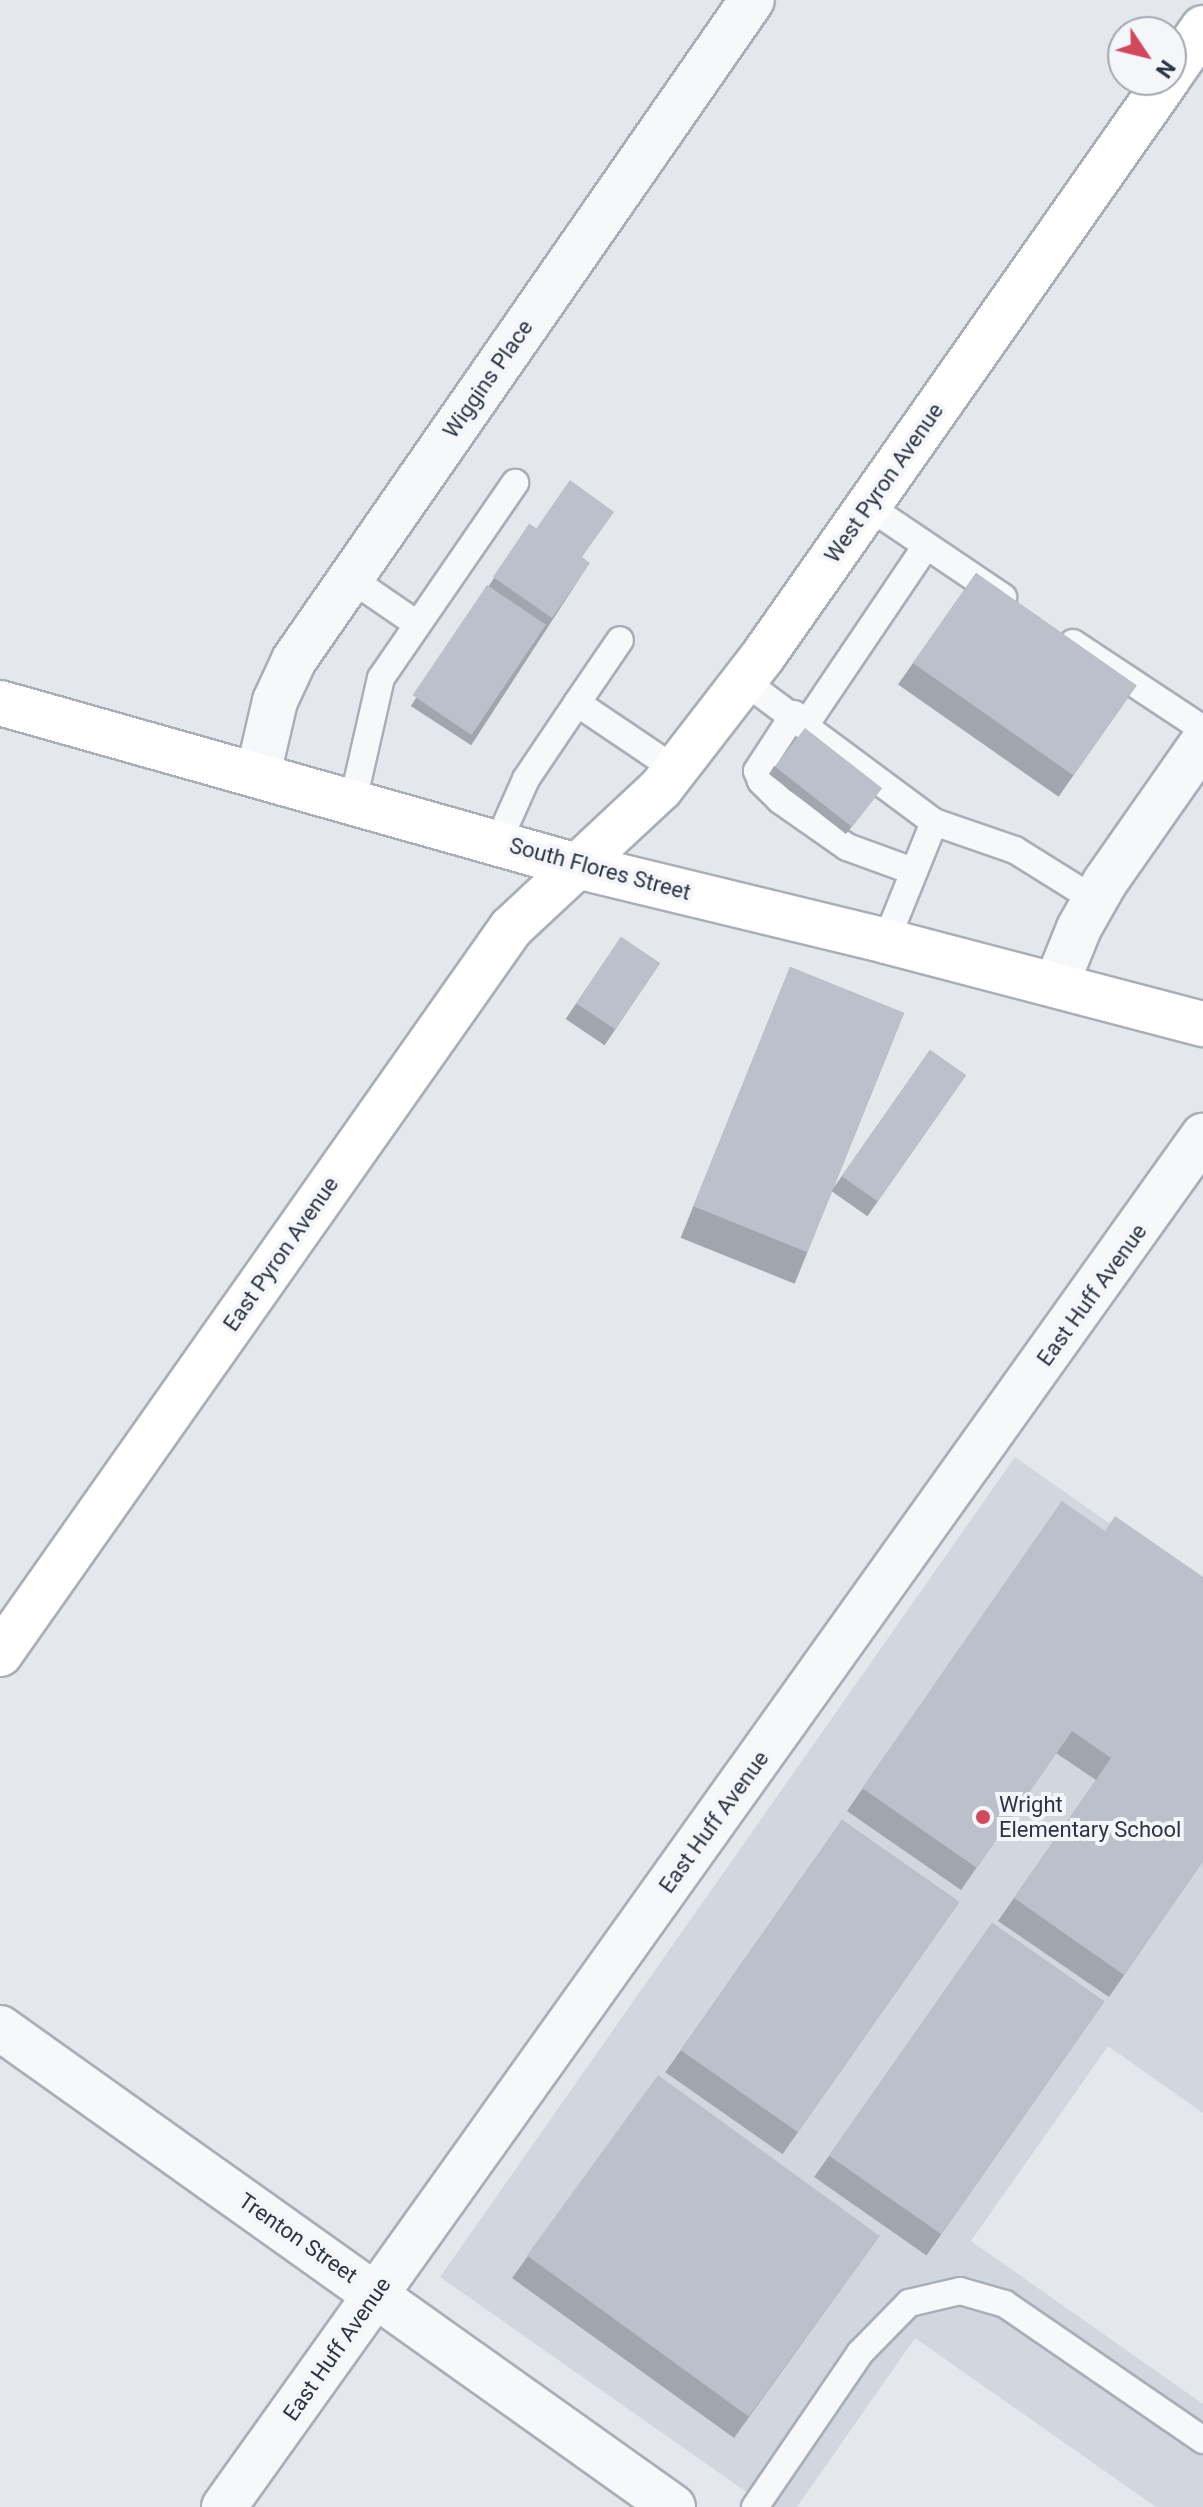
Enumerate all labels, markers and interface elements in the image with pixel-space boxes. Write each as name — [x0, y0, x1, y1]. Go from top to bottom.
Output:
north arrow — [1107, 16, 1187, 96]
text: N — [1151, 55, 1180, 82]
street label: Wiggins Place — [438, 315, 538, 443]
street label: West Pyron Avenue — [819, 398, 949, 568]
street label: South Flores Street — [507, 832, 693, 906]
street label: East Pyron Avenue — [218, 1172, 344, 1336]
street label: East Huff Avenue — [1032, 1219, 1152, 1371]
street label: East Huff Avenue — [654, 1746, 774, 1898]
place label: Wright Elementary School — [999, 1791, 1181, 1842]
marker: Wright Elementary School — [974, 1808, 992, 1826]
street label: Trenton Street — [234, 2187, 362, 2289]
street label: East Huff Avenue — [278, 2272, 396, 2426]

